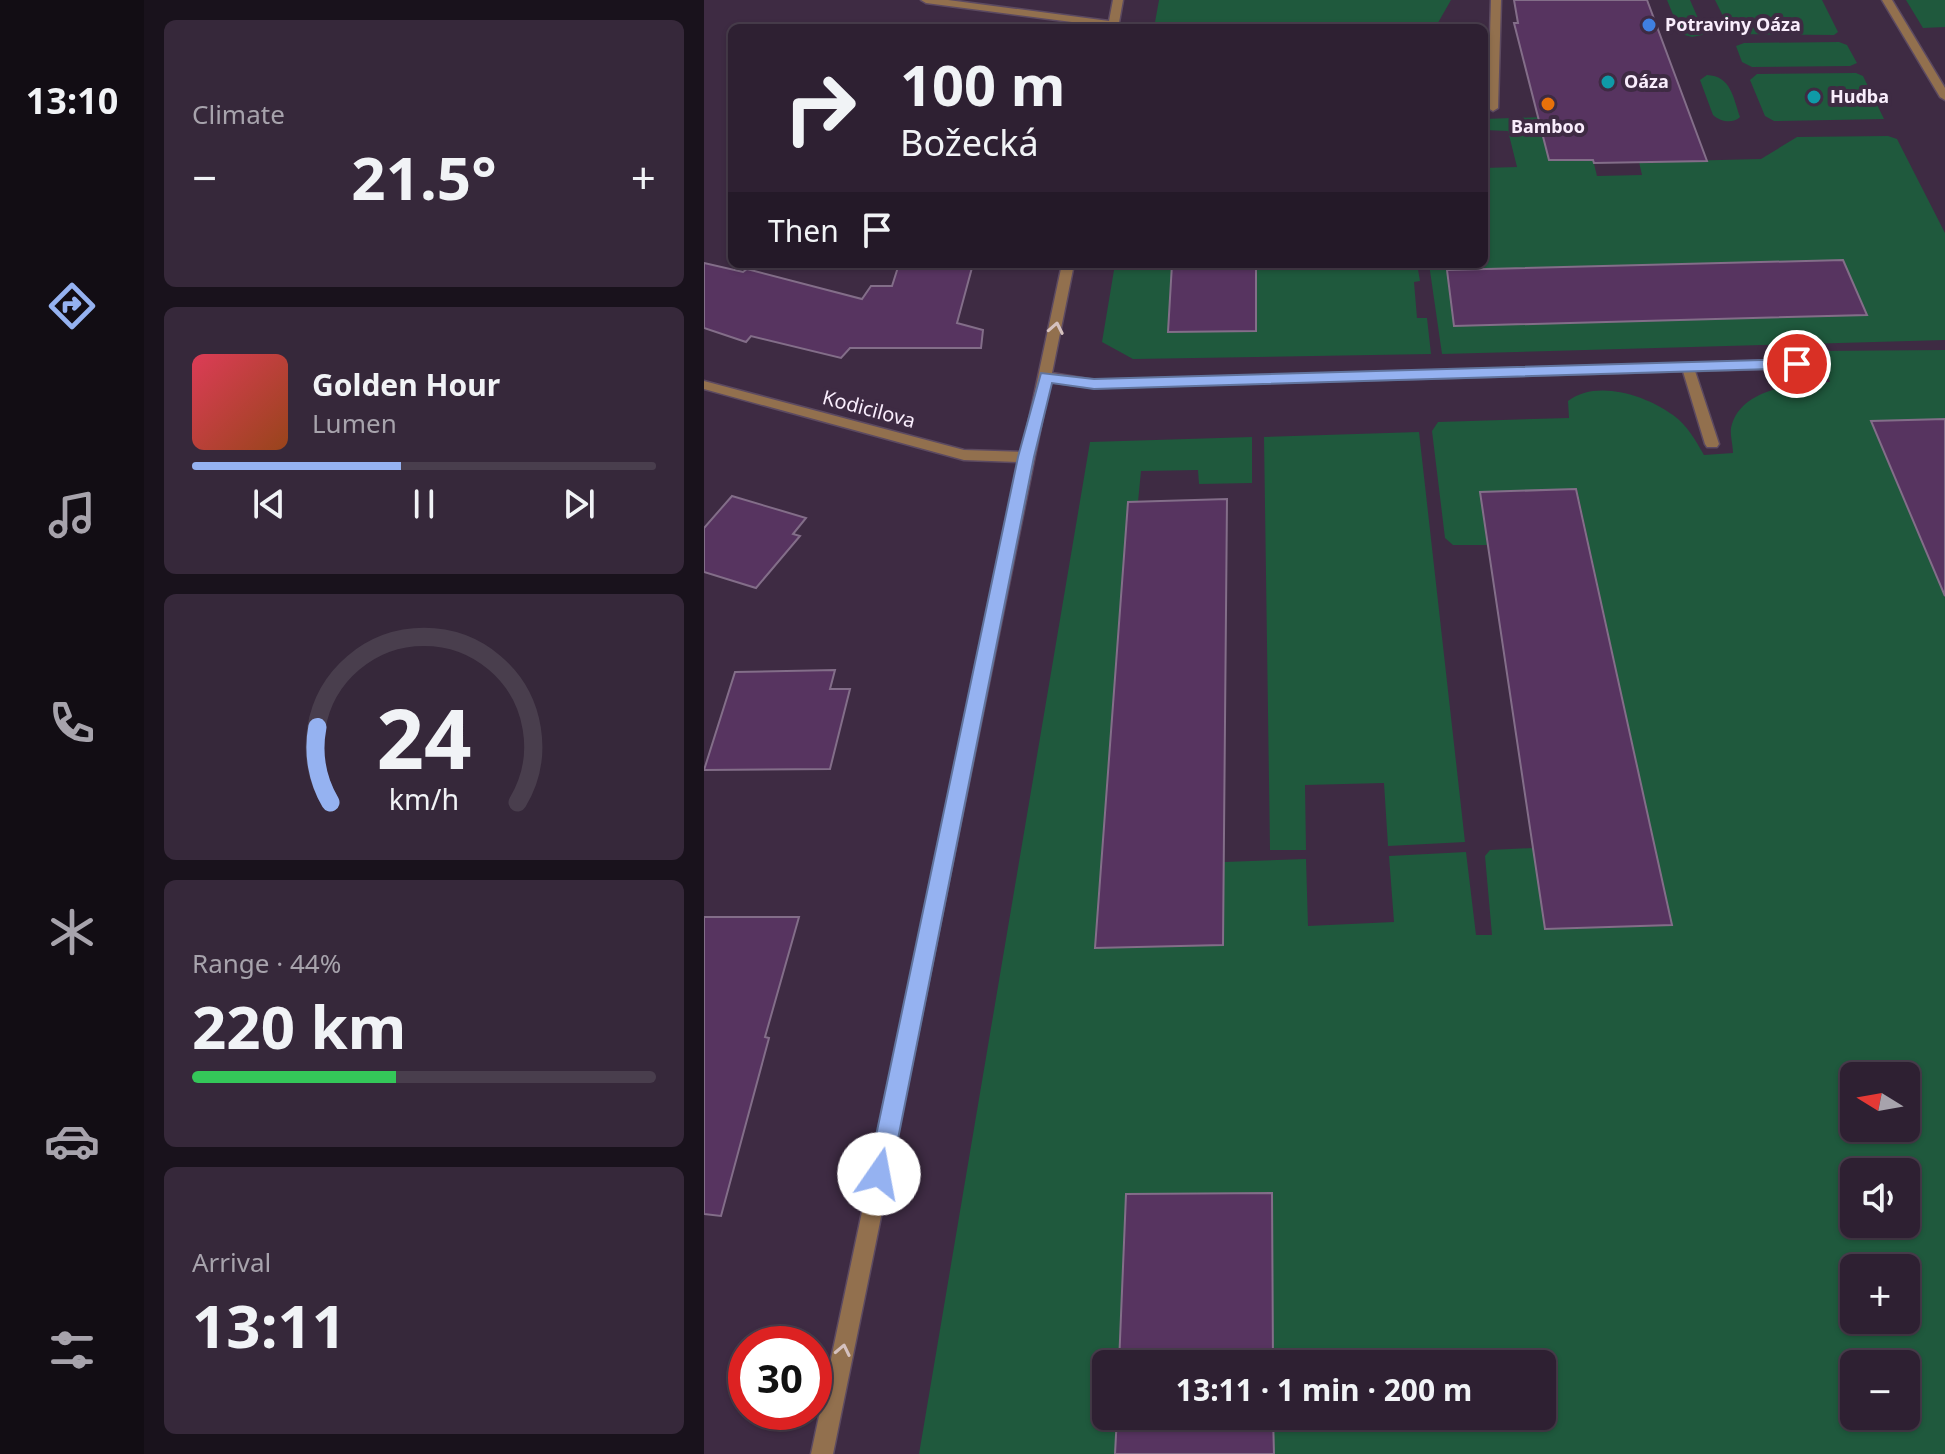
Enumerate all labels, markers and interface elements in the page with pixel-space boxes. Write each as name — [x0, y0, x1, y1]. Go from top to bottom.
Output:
place label: Potraviny Oáza — [1665, 12, 1801, 36]
marker: Potraviny Oáza — [1640, 16, 1658, 34]
text: 100 m — [900, 46, 1065, 122]
icon: right — [768, 56, 872, 160]
place label: Oáza — [1624, 69, 1669, 93]
marker: Oáza — [1599, 73, 1617, 91]
text: 13:10 — [26, 76, 118, 125]
place label: Hudba — [1830, 84, 1889, 108]
marker: Hudba — [1805, 88, 1823, 106]
marker: Bamboo — [1539, 95, 1557, 113]
text: Climate — [192, 96, 285, 132]
place label: Bamboo — [1511, 114, 1585, 138]
text: Božecká — [900, 118, 1039, 167]
text: 21.5° — [351, 136, 497, 218]
text: − — [192, 147, 217, 207]
text: + — [631, 147, 656, 207]
icon: arrive — [855, 208, 899, 252]
text: Then — [768, 210, 839, 251]
icon: directions — [44, 278, 100, 334]
one-way arrow — [1046, 321, 1063, 335]
pin — [1763, 330, 1831, 398]
icon: arrive — [1775, 342, 1819, 386]
text: Golden Hour — [312, 364, 500, 405]
street label: Kodicilova — [820, 383, 918, 434]
text: Lumen — [312, 405, 397, 441]
icon: previous — [247, 482, 291, 526]
icon: pause — [402, 482, 446, 526]
icon: next — [557, 482, 601, 526]
icon: music — [44, 487, 100, 543]
text: 24 — [376, 680, 472, 793]
icon: phone — [44, 695, 100, 751]
text: km/h — [389, 779, 459, 818]
icon: climate — [44, 904, 100, 960]
text: Range · 44% — [192, 945, 341, 981]
text: 220 km — [192, 985, 406, 1067]
north arrow — [1840, 1062, 1920, 1142]
map controls — [1840, 1062, 1920, 1430]
icon: car — [44, 1113, 100, 1169]
position arrow — [837, 1132, 921, 1216]
button: sound — [1840, 1158, 1920, 1238]
text: Arrival — [192, 1244, 271, 1280]
button: + — [1840, 1254, 1920, 1334]
text: 13:11 — [192, 1284, 346, 1366]
icon: filters — [44, 1322, 100, 1378]
speed limit sign: 30 — [728, 1326, 832, 1430]
one-way arrow — [834, 1344, 851, 1357]
button: − — [1840, 1350, 1920, 1430]
text: 13:11 · 1 min · 200 m — [1176, 1369, 1472, 1410]

